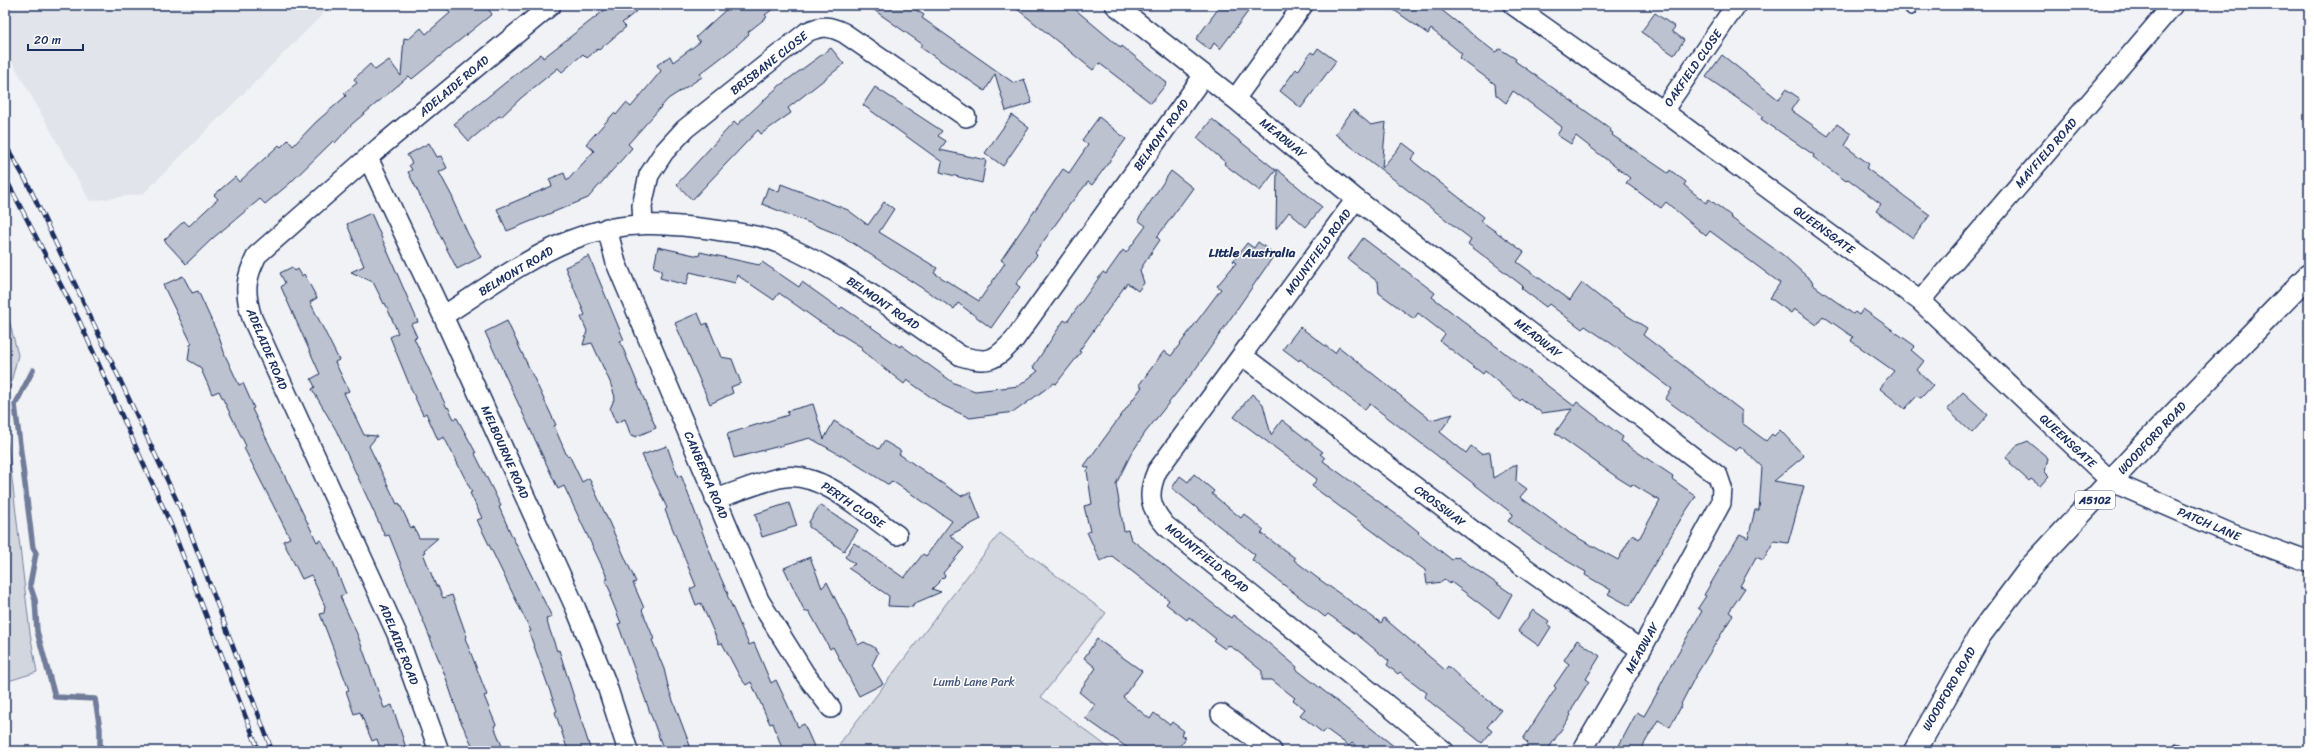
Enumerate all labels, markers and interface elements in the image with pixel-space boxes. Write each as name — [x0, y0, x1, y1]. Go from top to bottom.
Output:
street label: OAKFIELD CLOSE — [1658, 23, 1729, 111]
street label: BRISBANE CLOSE — [725, 24, 814, 101]
scale bar — [28, 26, 83, 52]
text: 20 m — [34, 29, 61, 51]
street label: ADELAIDE ROAD — [413, 49, 495, 123]
street label: BELMONT ROAD — [1127, 94, 1195, 176]
street label: MEADWAY — [1255, 112, 1313, 165]
street label: MAYFIELD ROAD — [2009, 112, 2083, 193]
street label: QUEENSGATE — [1788, 200, 1861, 261]
street label: MOUNTFIELD ROAD — [1279, 203, 1358, 300]
street label: BELMONT ROAD — [474, 239, 559, 302]
district label: Little Australia — [1209, 241, 1296, 264]
street label: BELMONT ROAD — [842, 270, 925, 336]
street label: ADELAIDE ROAD — [240, 304, 294, 394]
street label: MEADWAY — [1509, 312, 1568, 365]
street label: WOODFORD ROAD — [2112, 396, 2193, 480]
street label: MELBOURNE ROAD — [475, 402, 536, 503]
street label: QUEENSGATE — [2034, 408, 2103, 475]
street label: CANBERRA ROAD — [678, 428, 735, 523]
street label: PERTH CLOSE — [817, 475, 891, 535]
street label: CROSSWAY — [1409, 479, 1471, 533]
road number: A5102 — [2075, 491, 2115, 509]
street label: PATCH LANE — [2174, 501, 2245, 548]
street label: MOUNTFIELD ROAD — [1160, 517, 1254, 599]
street label: ADELAIDE ROAD — [372, 599, 426, 689]
street label: MEADWAY — [1619, 617, 1666, 678]
street label: WOODFORD ROAD — [1916, 642, 1982, 735]
park label: Lumb Lane Park — [933, 671, 1016, 693]

